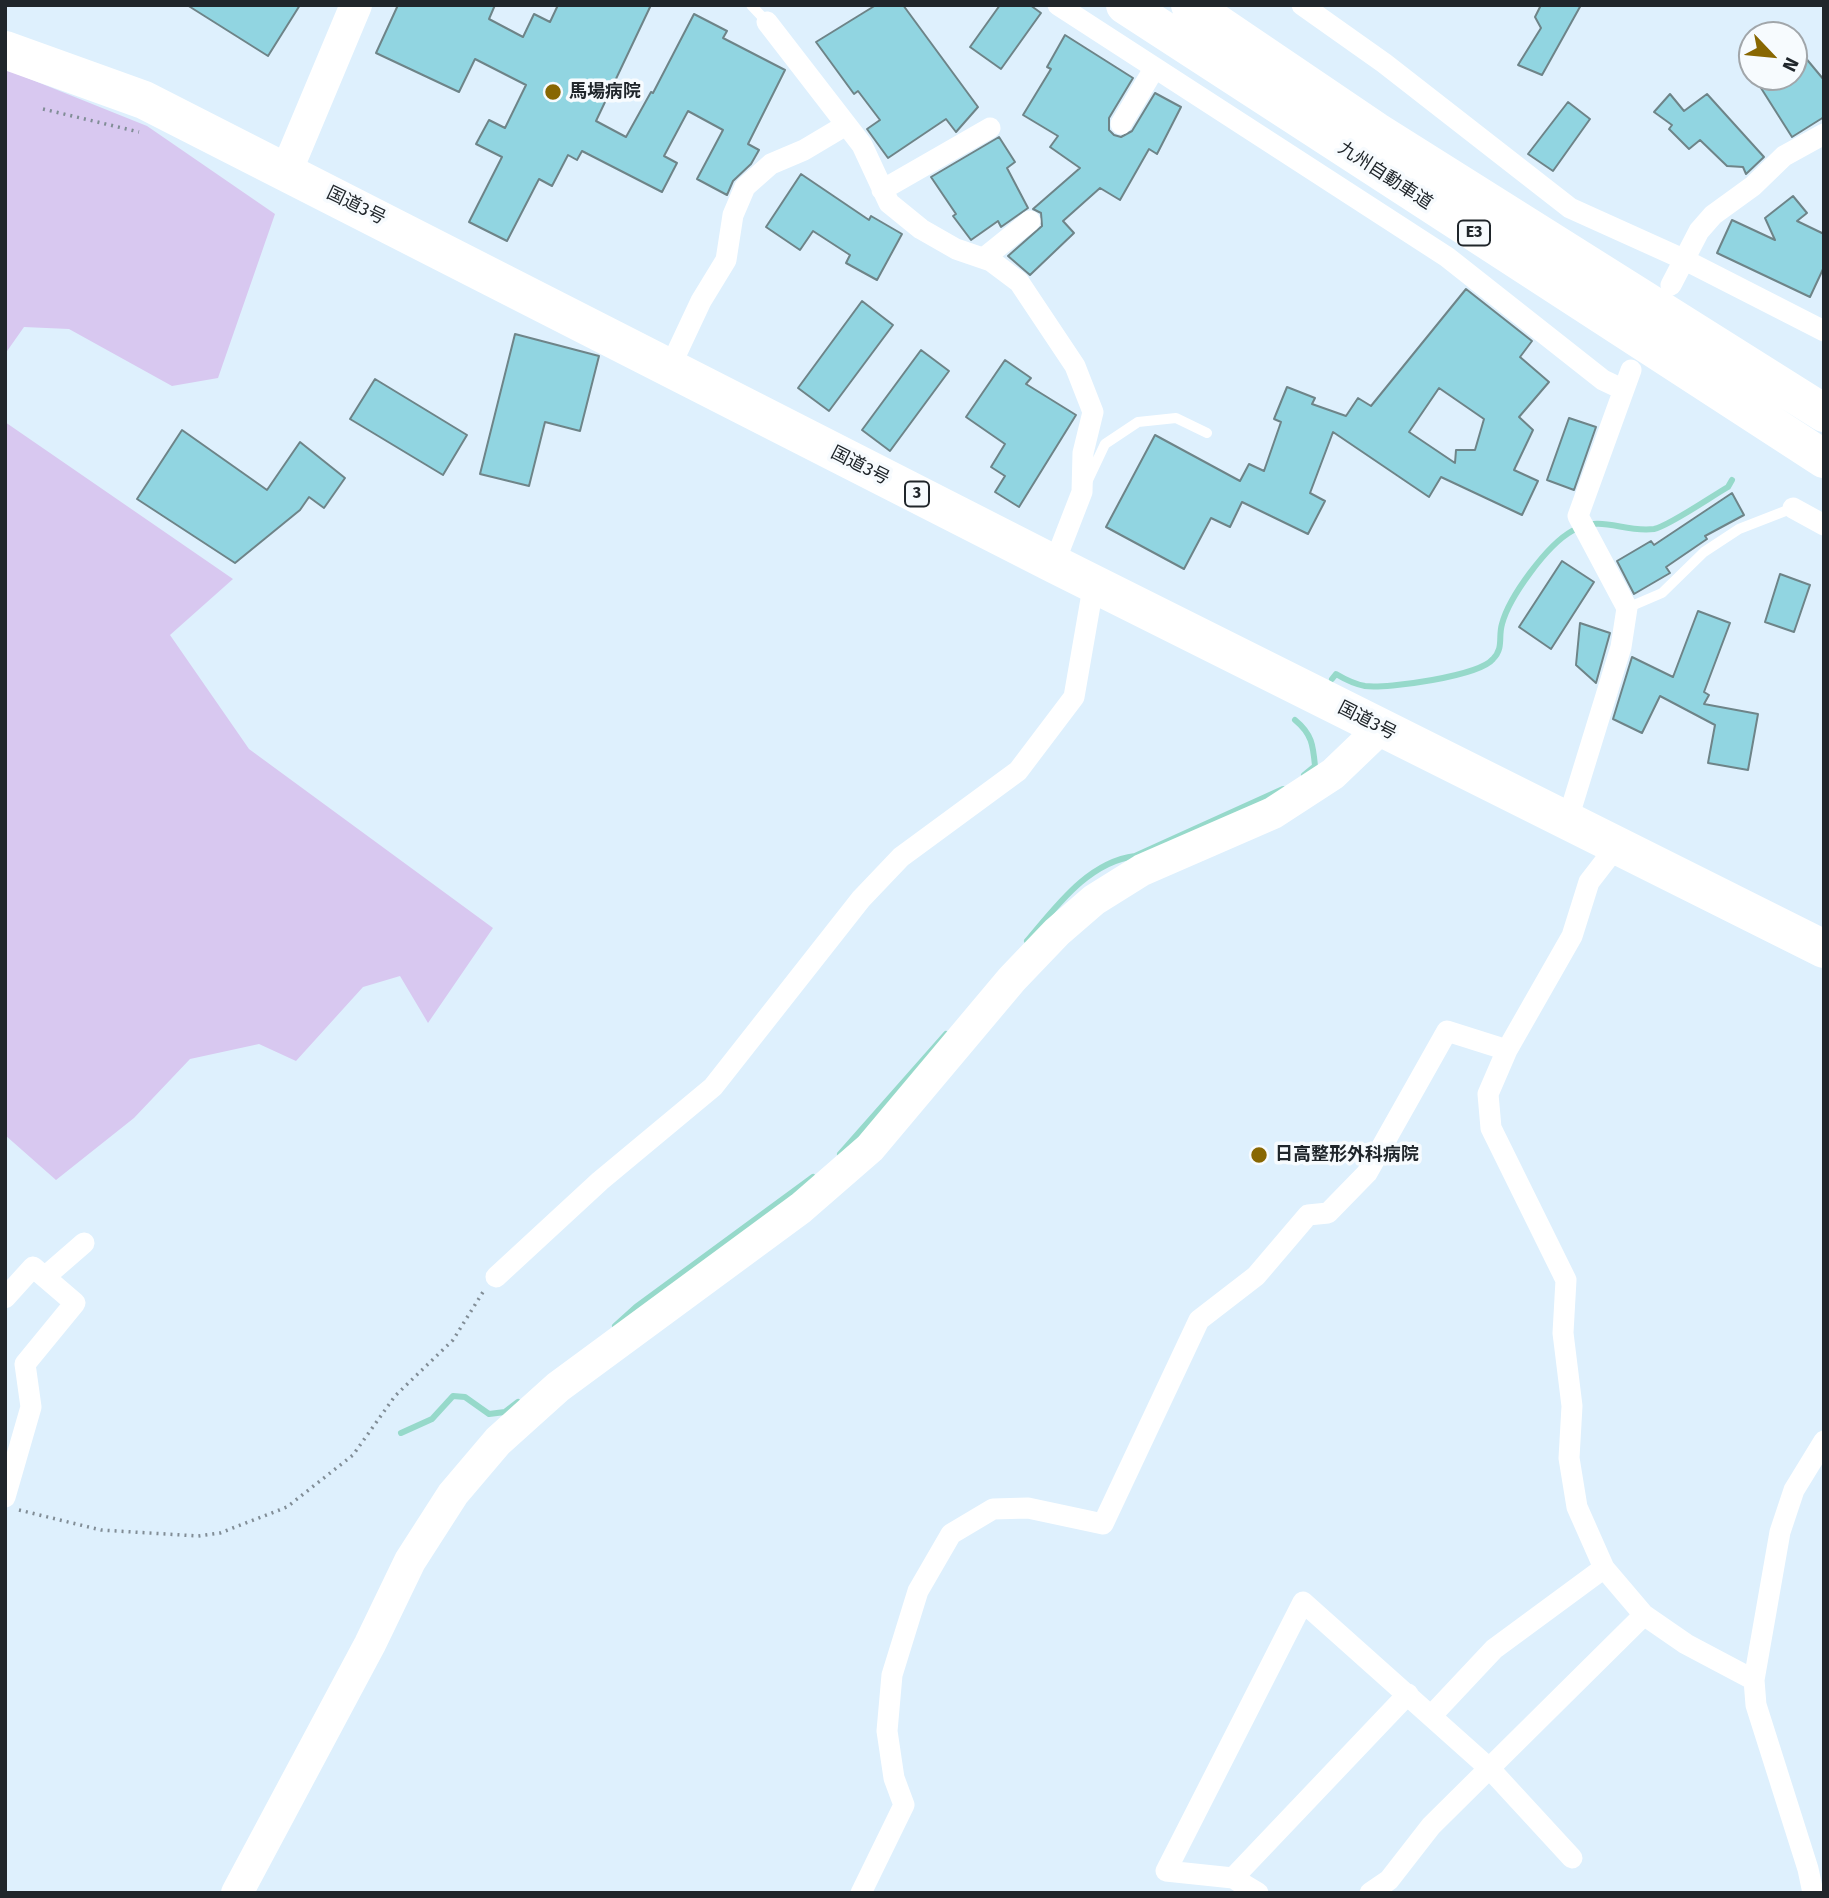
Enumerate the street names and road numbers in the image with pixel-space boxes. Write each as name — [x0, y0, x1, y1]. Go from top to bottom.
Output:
street label: 九州自動車道 — [1334, 138, 1436, 214]
street label: 国道3号 — [323, 182, 389, 230]
road number: E3 — [1458, 220, 1490, 246]
street label: 国道3号 — [827, 442, 893, 490]
road number: 3 — [905, 481, 929, 506]
street label: 国道3号 — [1334, 697, 1400, 745]

